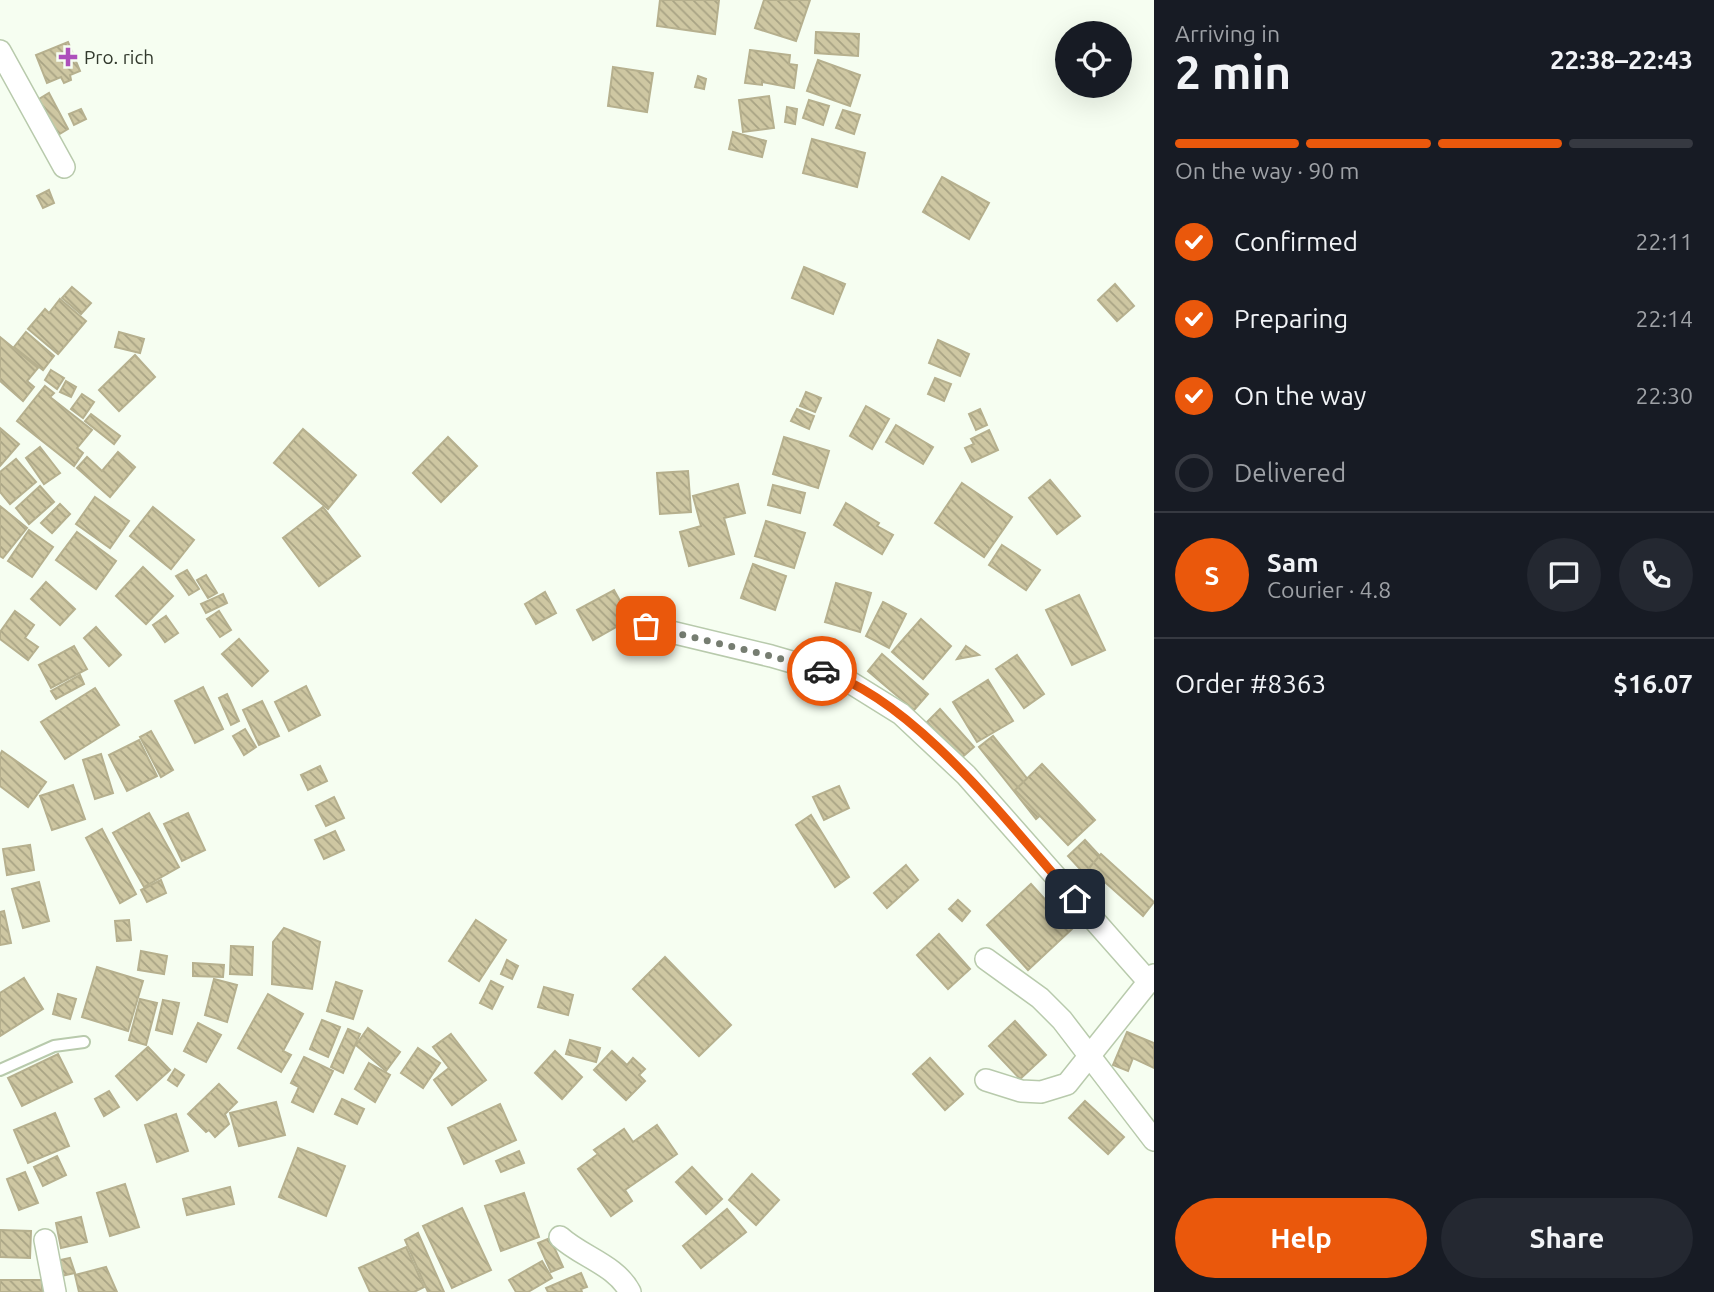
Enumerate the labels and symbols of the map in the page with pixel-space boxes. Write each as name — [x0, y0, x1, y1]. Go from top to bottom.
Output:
place label: Pro. rich — [84, 46, 154, 68]
marker: Pro. rich — [58, 47, 78, 67]
pin — [616, 596, 676, 656]
courier — [787, 636, 857, 706]
pin — [1045, 869, 1105, 929]

